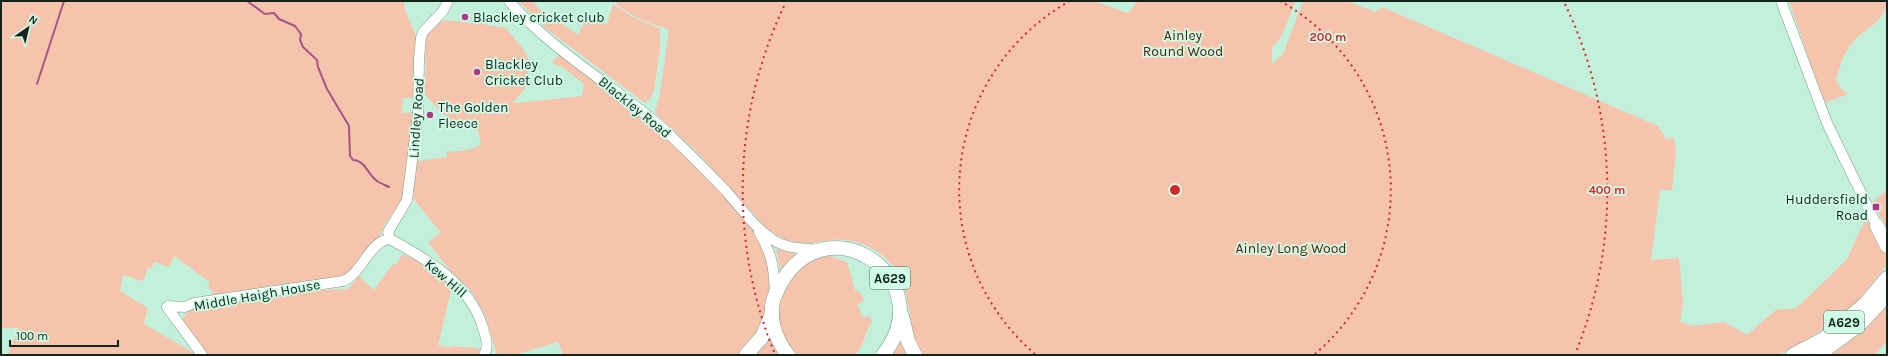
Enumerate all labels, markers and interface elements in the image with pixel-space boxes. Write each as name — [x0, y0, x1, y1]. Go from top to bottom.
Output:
north arrow — [8, 8, 48, 48]
place label: Blackley cricket club — [473, 9, 605, 26]
marker: Blackley cricket club — [460, 12, 470, 22]
text: N — [26, 13, 40, 28]
park label: Ainley Round Wood — [1143, 27, 1223, 60]
text: 200 m — [1310, 30, 1346, 44]
place label: Blackley Cricket Club — [485, 56, 563, 89]
marker: Blackley Cricket Club — [472, 67, 482, 77]
street label: Blackley Road — [595, 73, 674, 142]
street label: Lindley Road — [405, 77, 428, 159]
place label: The Golden Fleece — [438, 99, 509, 132]
marker: The Golden Fleece — [425, 110, 435, 120]
centre of rings — [1168, 183, 1182, 197]
text: 400 m — [1589, 183, 1625, 197]
place label: Huddersfield Road — [1786, 191, 1868, 224]
marker: Huddersfield Road — [1871, 202, 1881, 212]
park label: Ainley Long Wood — [1235, 240, 1347, 257]
street label: Kew Hill — [421, 255, 470, 301]
road number: A629 — [870, 267, 910, 289]
street label: Middle Haigh House — [193, 276, 322, 315]
road number: A629 — [1824, 311, 1864, 333]
scale bar — [10, 322, 118, 348]
text: 100 m — [16, 329, 48, 343]

